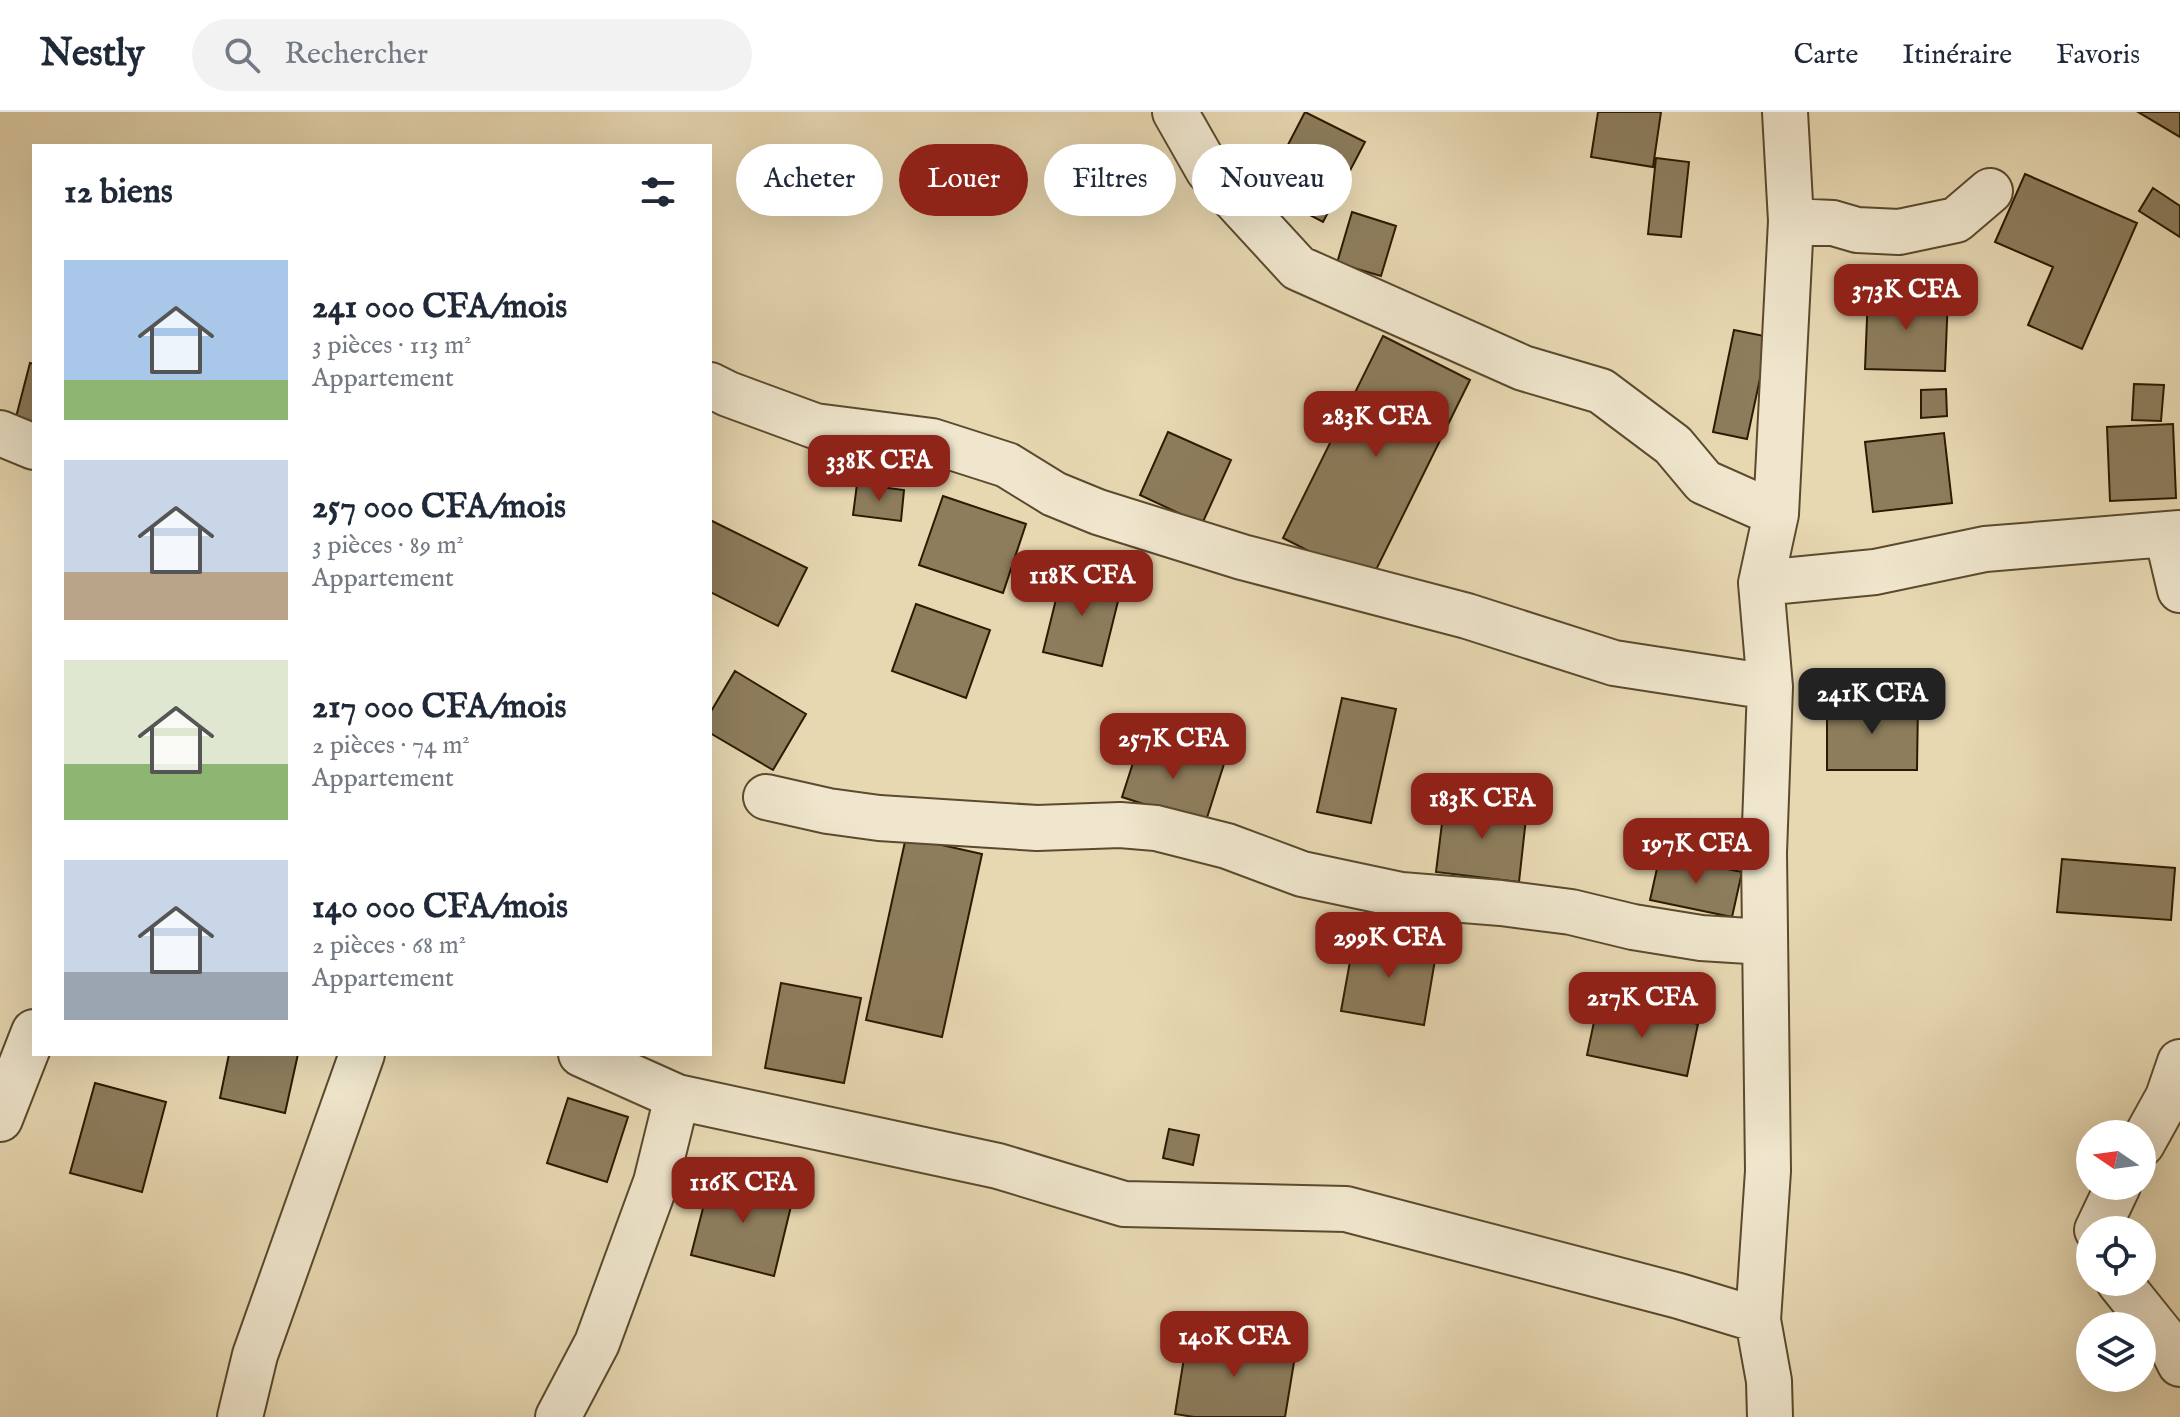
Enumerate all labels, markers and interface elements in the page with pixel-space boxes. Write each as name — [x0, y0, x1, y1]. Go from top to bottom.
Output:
search box — [192, 19, 752, 91]
text: Nestly — [40, 31, 144, 79]
icon: search — [220, 33, 264, 77]
text: Rechercher — [284, 36, 428, 74]
text: Carte — [1793, 38, 1858, 73]
text: Itinéraire — [1902, 38, 2012, 73]
text: Favoris — [2056, 38, 2140, 73]
chip: Acheter — [736, 144, 883, 216]
chip: Louer — [899, 144, 1028, 216]
chip: Filtres — [1044, 144, 1176, 216]
chip: Nouveau — [1192, 144, 1352, 216]
icon: filters — [636, 170, 680, 214]
text: 12 biens — [64, 171, 173, 214]
pin: 373K CFA — [1823, 264, 1989, 332]
text: 373K CFA — [1852, 273, 1960, 306]
text: 241 000 CFA/mois — [312, 286, 567, 329]
icon: home — [128, 292, 224, 388]
text: 3 pièces · 113 m² — [312, 329, 472, 362]
text: Appartement — [312, 362, 454, 395]
pin: 283K CFA — [1293, 391, 1459, 459]
text: 283K CFA — [1322, 400, 1430, 433]
pin: 338K CFA — [796, 435, 962, 503]
text: 338K CFA — [826, 444, 932, 477]
text: 257 000 CFA/mois — [312, 486, 566, 529]
icon: home — [128, 492, 224, 588]
text: 3 pièces · 89 m² — [312, 529, 464, 562]
pin: 118K CFA — [999, 550, 1165, 618]
text: 118K CFA — [1029, 559, 1135, 592]
text: Appartement — [312, 562, 454, 595]
pin: 241K CFA — [1789, 668, 1955, 736]
text: 241K CFA — [1816, 677, 1928, 710]
text: 217 000 CFA/mois — [312, 686, 566, 729]
icon: home — [128, 692, 224, 788]
pin: 257K CFA — [1090, 713, 1256, 781]
text: 257K CFA — [1118, 722, 1228, 755]
text: 2 pièces · 74 m² — [312, 729, 470, 762]
text: Appartement — [312, 762, 454, 795]
pin: 183K CFA — [1399, 773, 1565, 841]
text: 183K CFA — [1429, 782, 1535, 815]
pin: 197K CFA — [1613, 818, 1779, 886]
text: 197K CFA — [1641, 827, 1751, 860]
text: 140 000 CFA/mois — [312, 886, 568, 929]
icon: home — [128, 892, 224, 988]
pin: 299K CFA — [1306, 912, 1472, 980]
text: 299K CFA — [1333, 921, 1445, 954]
text: 2 pièces · 68 m² — [312, 929, 466, 962]
text: Appartement — [312, 962, 454, 995]
pin: 217K CFA — [1559, 972, 1725, 1040]
text: 217K CFA — [1587, 981, 1697, 1014]
north arrow — [2076, 1120, 2156, 1200]
map controls — [2076, 1120, 2156, 1392]
pin: 116K CFA — [660, 1157, 826, 1225]
text: 116K CFA — [690, 1166, 796, 1199]
button: locate — [2076, 1216, 2156, 1296]
pin: 140K CFA — [1151, 1311, 1317, 1379]
button: layers — [2076, 1312, 2156, 1392]
text: 140K CFA — [1178, 1320, 1290, 1353]

